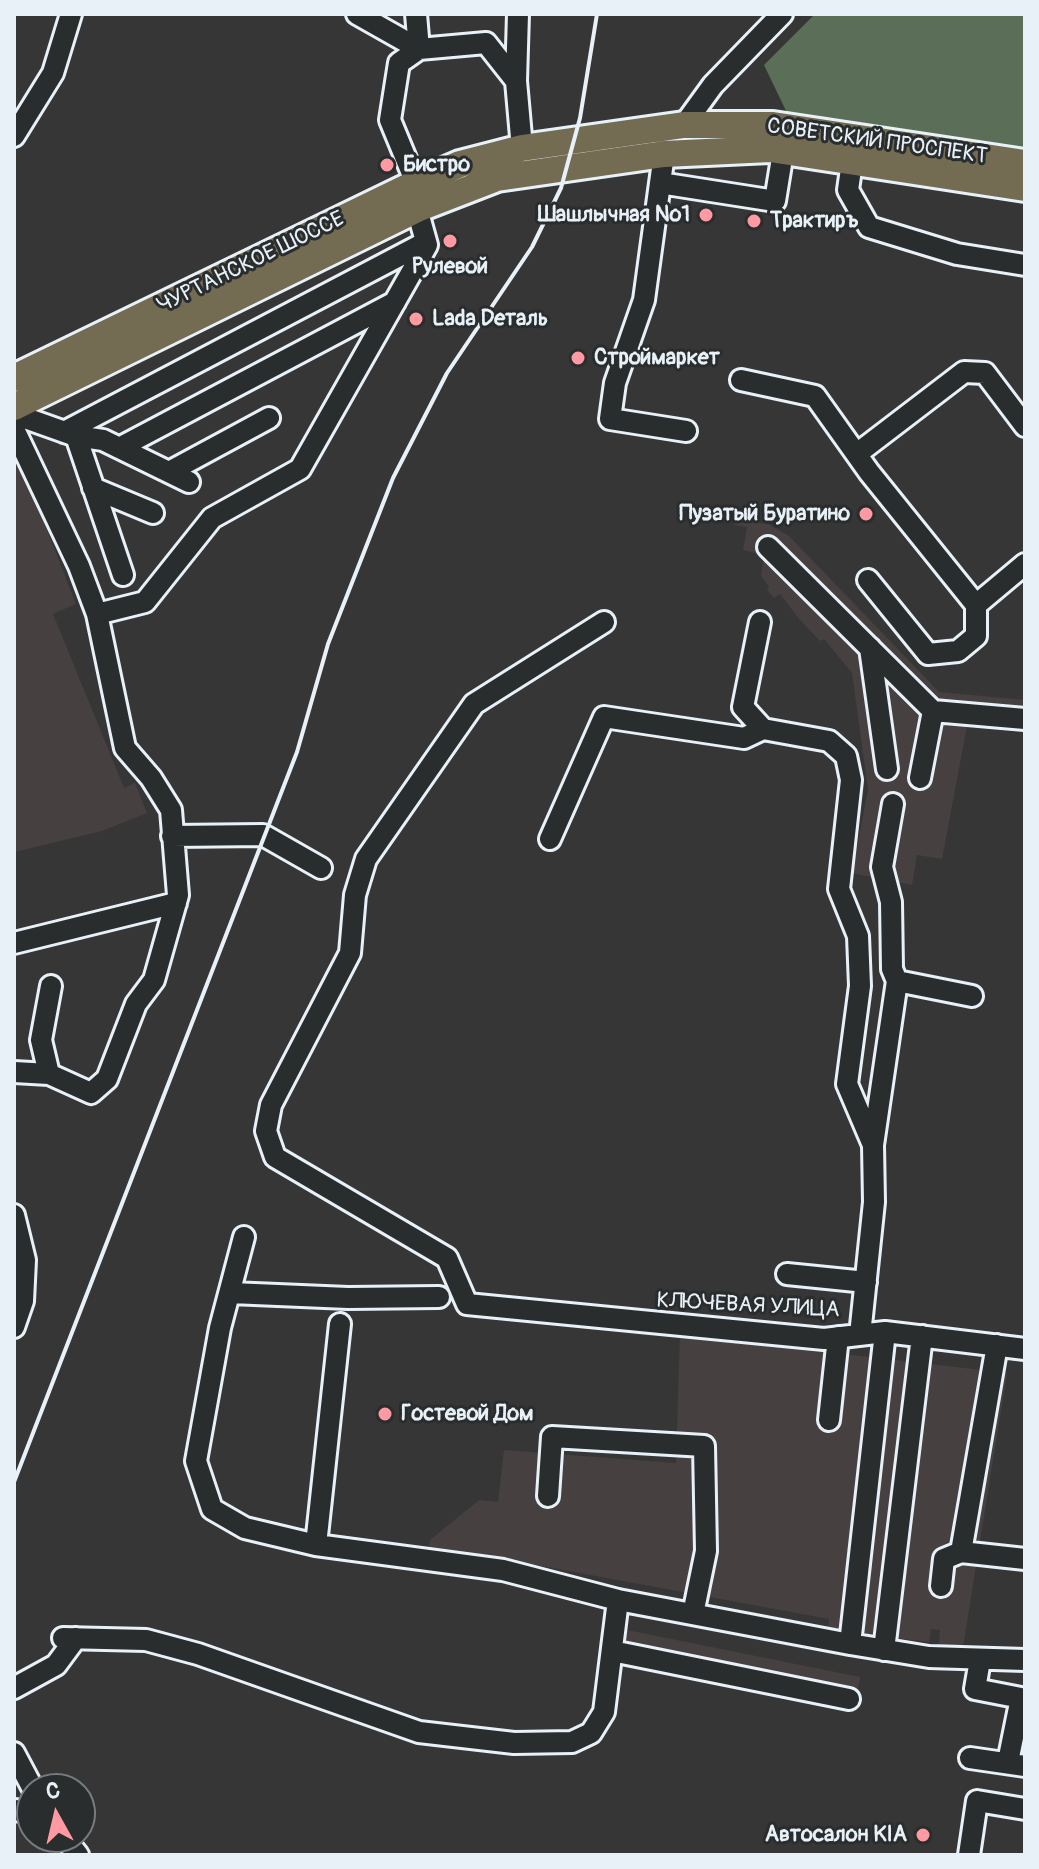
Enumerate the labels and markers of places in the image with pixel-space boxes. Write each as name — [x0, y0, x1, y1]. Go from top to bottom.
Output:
place label: Бистро — [403, 152, 470, 178]
marker: Бистро — [378, 156, 396, 174]
place label: Шашлычная №1 — [538, 202, 690, 228]
marker: Шашлычная №1 — [697, 206, 715, 224]
place label: Трактиръ — [770, 208, 859, 234]
marker: Трактиръ — [745, 212, 763, 230]
marker: Рулевой — [441, 232, 459, 250]
place label: Рулевой — [412, 254, 488, 280]
place label: Lada Dеталь — [432, 306, 548, 332]
marker: Lada Dеталь — [407, 310, 425, 328]
place label: Строймаркет — [594, 345, 720, 371]
marker: Строймаркет — [569, 349, 587, 367]
place label: Пузатый Буратино — [679, 501, 850, 527]
marker: Пузатый Буратино — [857, 505, 875, 523]
place label: Гостевой Дом — [401, 1401, 533, 1427]
marker: Гостевой Дом — [376, 1405, 394, 1423]
place label: Автосалон KIA — [765, 1822, 907, 1848]
marker: Автосалон KIA — [914, 1826, 932, 1844]

